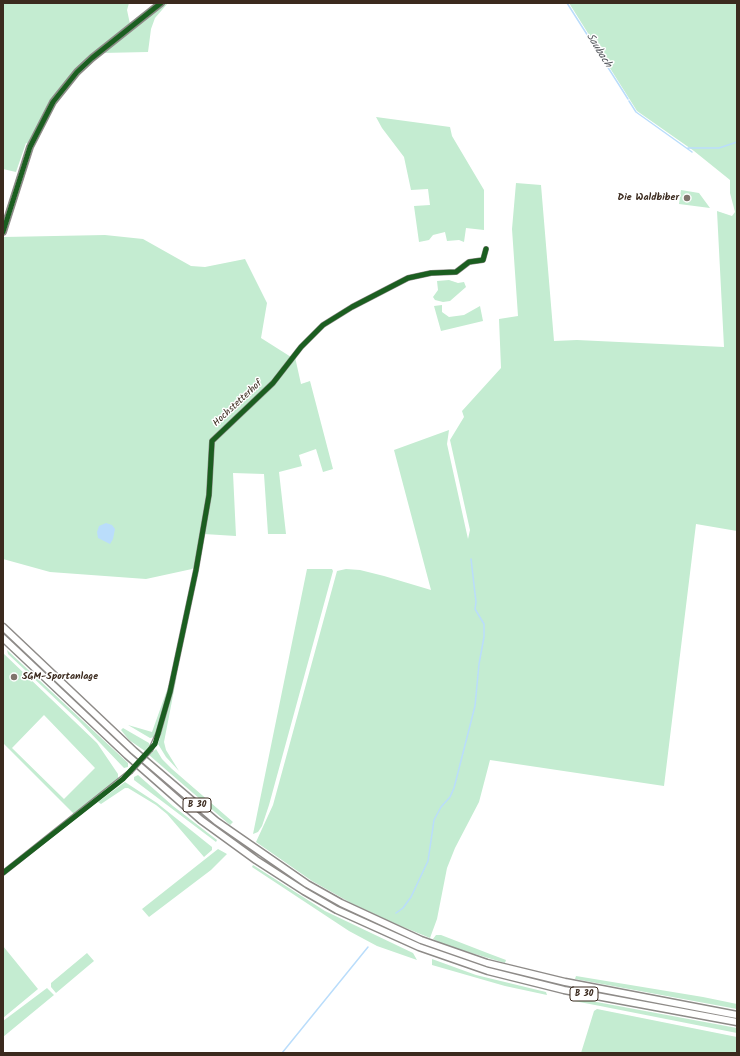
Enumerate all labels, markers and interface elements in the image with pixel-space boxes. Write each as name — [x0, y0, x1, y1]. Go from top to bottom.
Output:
water label: Saubach — [582, 31, 614, 71]
place label: Die Waldbiber — [618, 192, 679, 204]
marker: Die Waldbiber — [682, 193, 692, 203]
street label: Hochstetterhof — [211, 378, 265, 430]
place label: SGM-Sportanlage — [22, 671, 98, 683]
marker: SGM-Sportanlage — [9, 672, 19, 682]
road number: B 30 — [183, 798, 211, 812]
road number: B 30 — [570, 987, 598, 1001]

